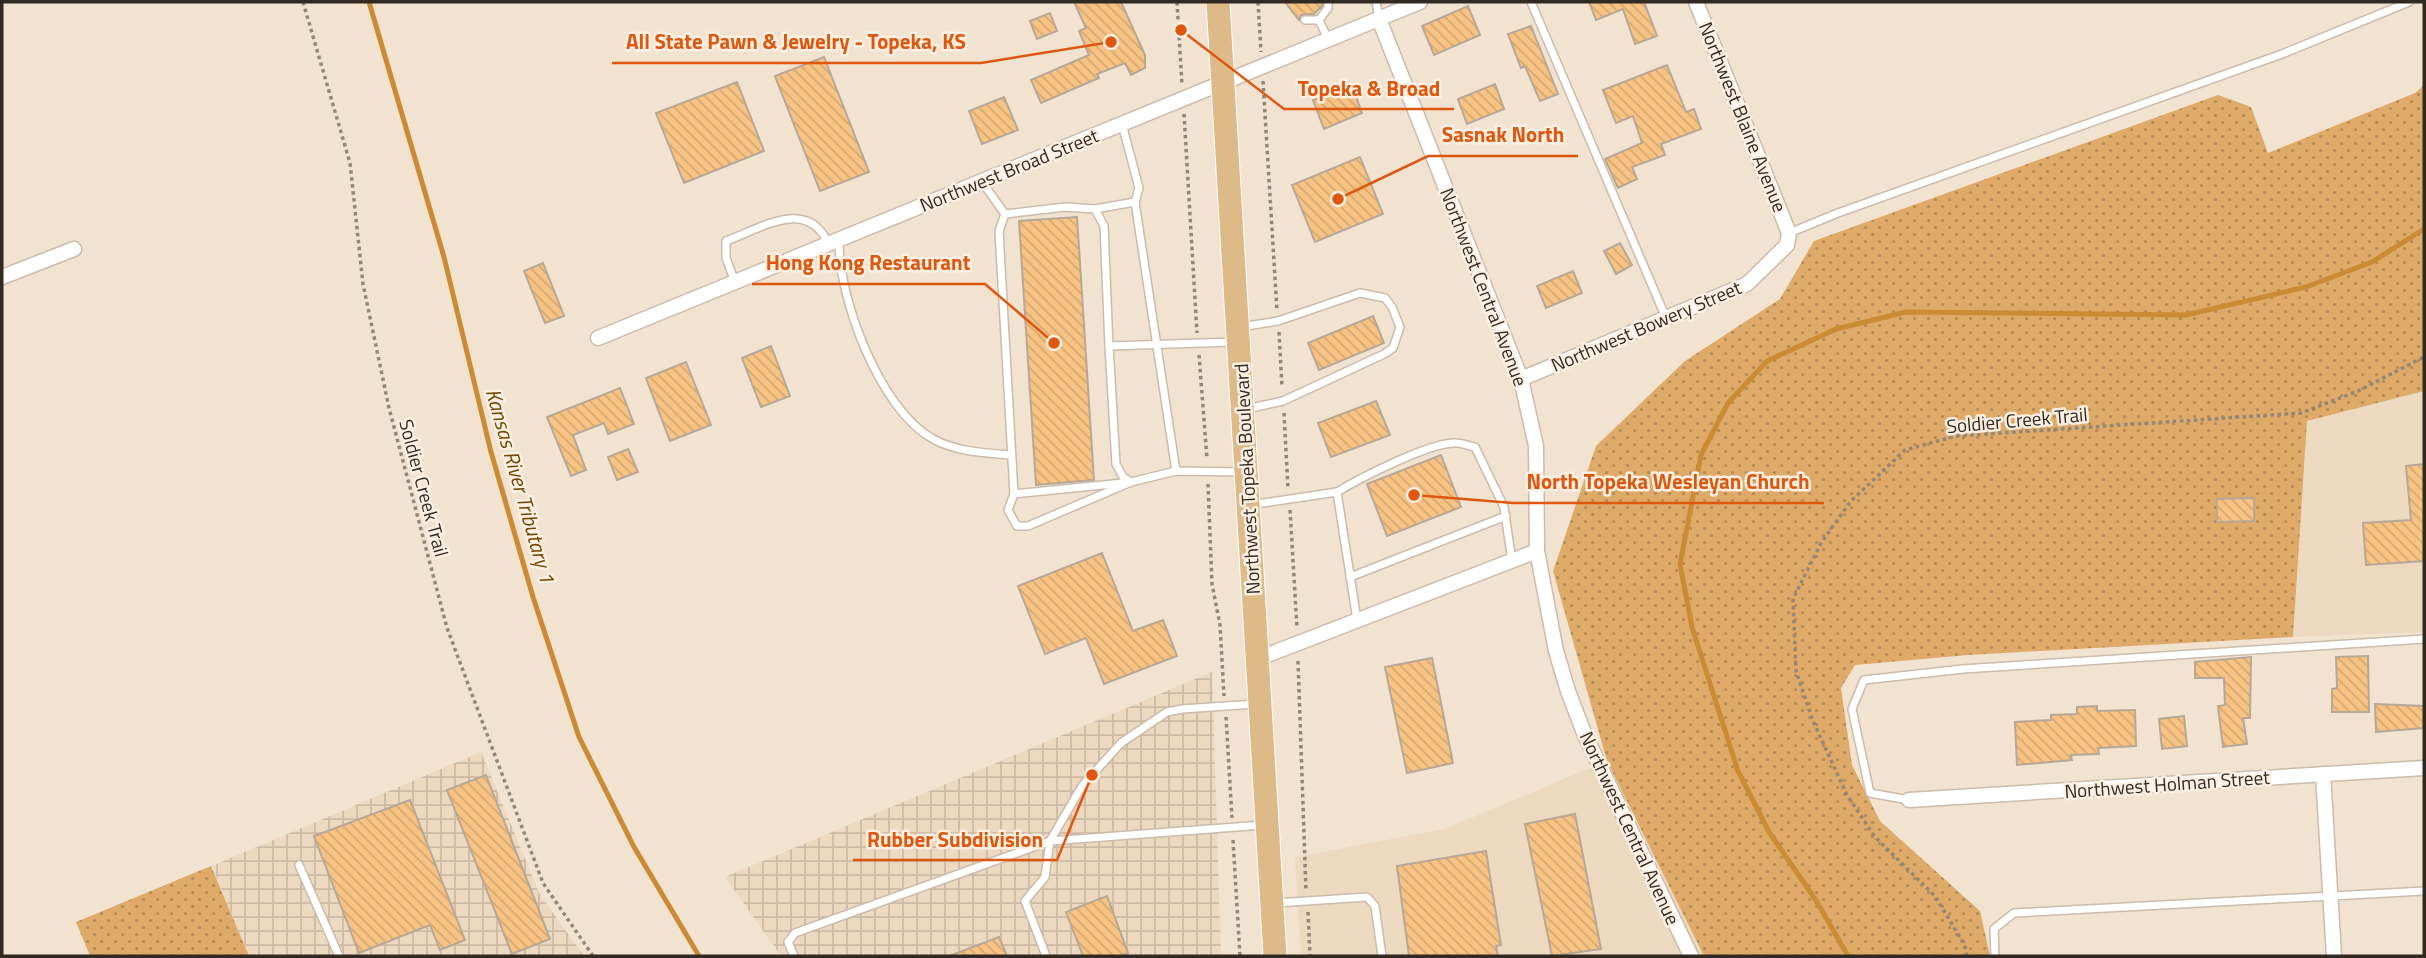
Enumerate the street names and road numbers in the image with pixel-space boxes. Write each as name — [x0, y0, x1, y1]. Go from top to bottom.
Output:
street label: Northwest Blaine Avenue — [1692, 17, 1795, 216]
street label: Northwest Broad Street — [915, 120, 1103, 219]
street label: Northwest Central Avenue — [1433, 183, 1536, 390]
street label: Northwest Bowery Street — [1546, 272, 1746, 379]
street label: Northwest Topeka Boulevard — [1226, 363, 1267, 595]
street label: Soldier Creek Trail — [1945, 399, 2089, 440]
street label: Soldier Creek Trail — [392, 416, 457, 560]
street label: Northwest Central Avenue — [1573, 726, 1688, 929]
street label: Northwest Holman Street — [2063, 762, 2271, 805]

